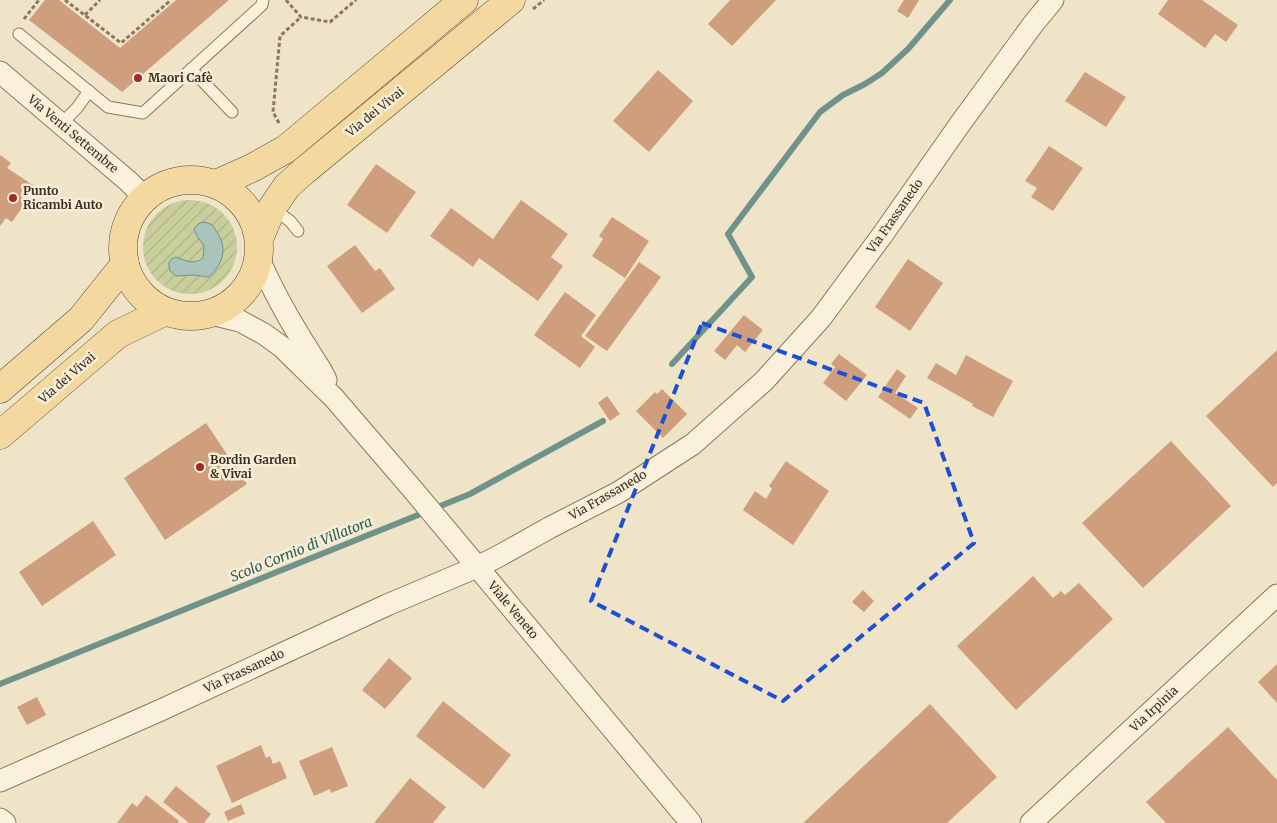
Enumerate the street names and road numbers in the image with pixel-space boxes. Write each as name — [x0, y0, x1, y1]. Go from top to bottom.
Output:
street label: Via dei Vivai — [342, 84, 407, 140]
street label: Via Venti Settembre — [24, 91, 122, 176]
street label: Via Frassanedo — [863, 176, 926, 256]
street label: Via dei Vivai — [35, 349, 98, 407]
street label: Via Frassanedo — [565, 466, 649, 523]
street label: Viale Veneto — [484, 577, 542, 641]
street label: Via Frassanedo — [200, 645, 286, 696]
street label: Via Irpinia — [1126, 682, 1181, 735]

